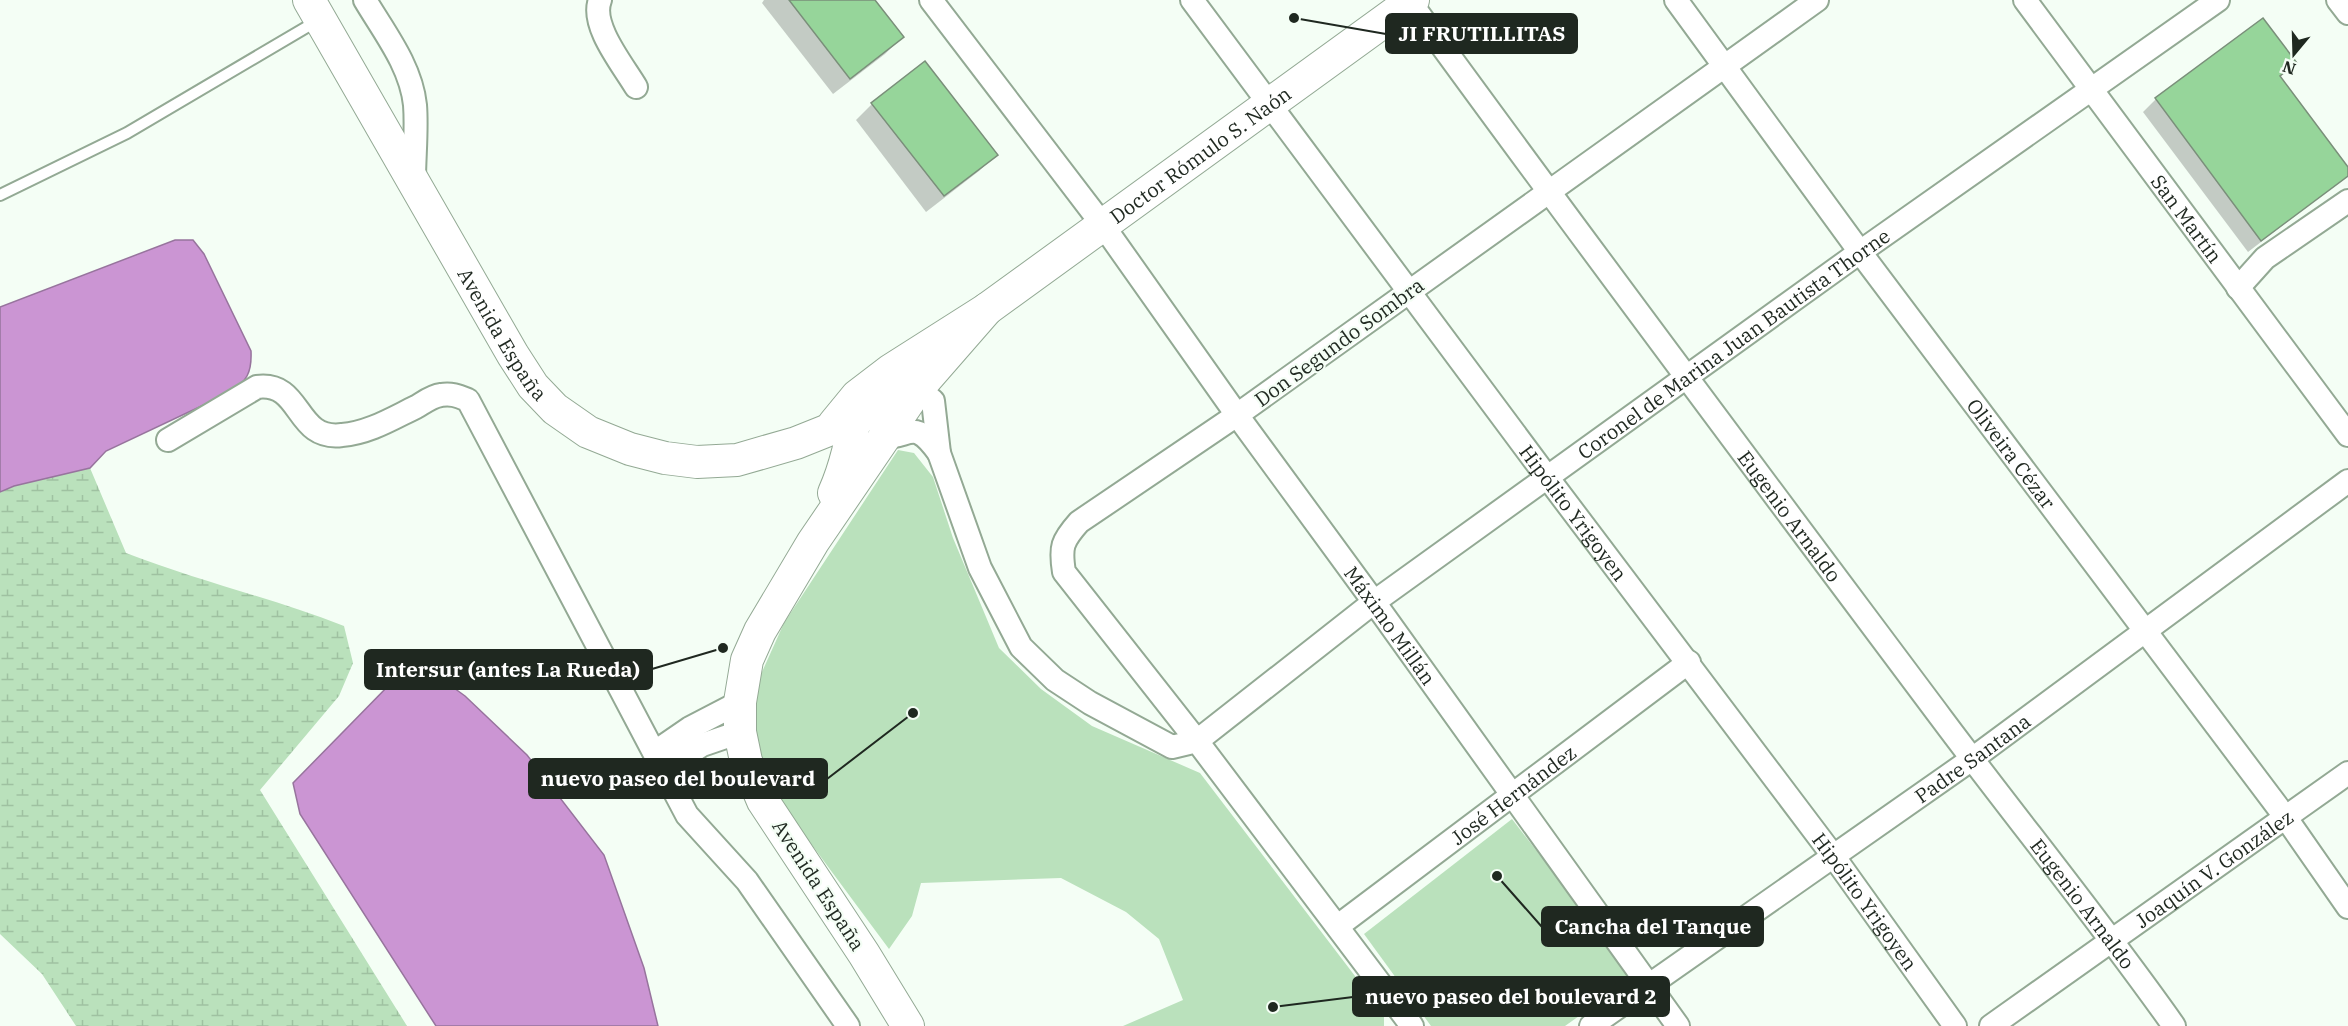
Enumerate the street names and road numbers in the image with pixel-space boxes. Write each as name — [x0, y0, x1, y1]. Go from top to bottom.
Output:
street label: Doctor Rómulo S. Naón — [1104, 79, 1296, 229]
street label: San Martín — [2145, 169, 2229, 268]
street label: Coronel de Marina Juan Bautista Thorne — [1572, 222, 1895, 465]
street label: Avenida España — [452, 263, 553, 406]
street label: Don Segundo Sombra — [1249, 271, 1429, 413]
street label: Oliveira Cézar — [1961, 392, 2062, 514]
street label: Hipólito Yrigoyen — [1514, 439, 1634, 586]
street label: Eugenio Arnaldo — [1732, 445, 1848, 587]
street label: Máximo Millán — [1338, 560, 1443, 690]
street label: Padre Santana — [1909, 707, 2036, 809]
street label: José Hernández — [1445, 738, 1581, 850]
street label: Joaquín V. González — [2129, 803, 2298, 933]
street label: Avenida España — [767, 814, 871, 956]
street label: Hipólito Yrigoyen — [1806, 827, 1924, 976]
street label: Eugenio Arnaldo — [2025, 833, 2142, 974]

